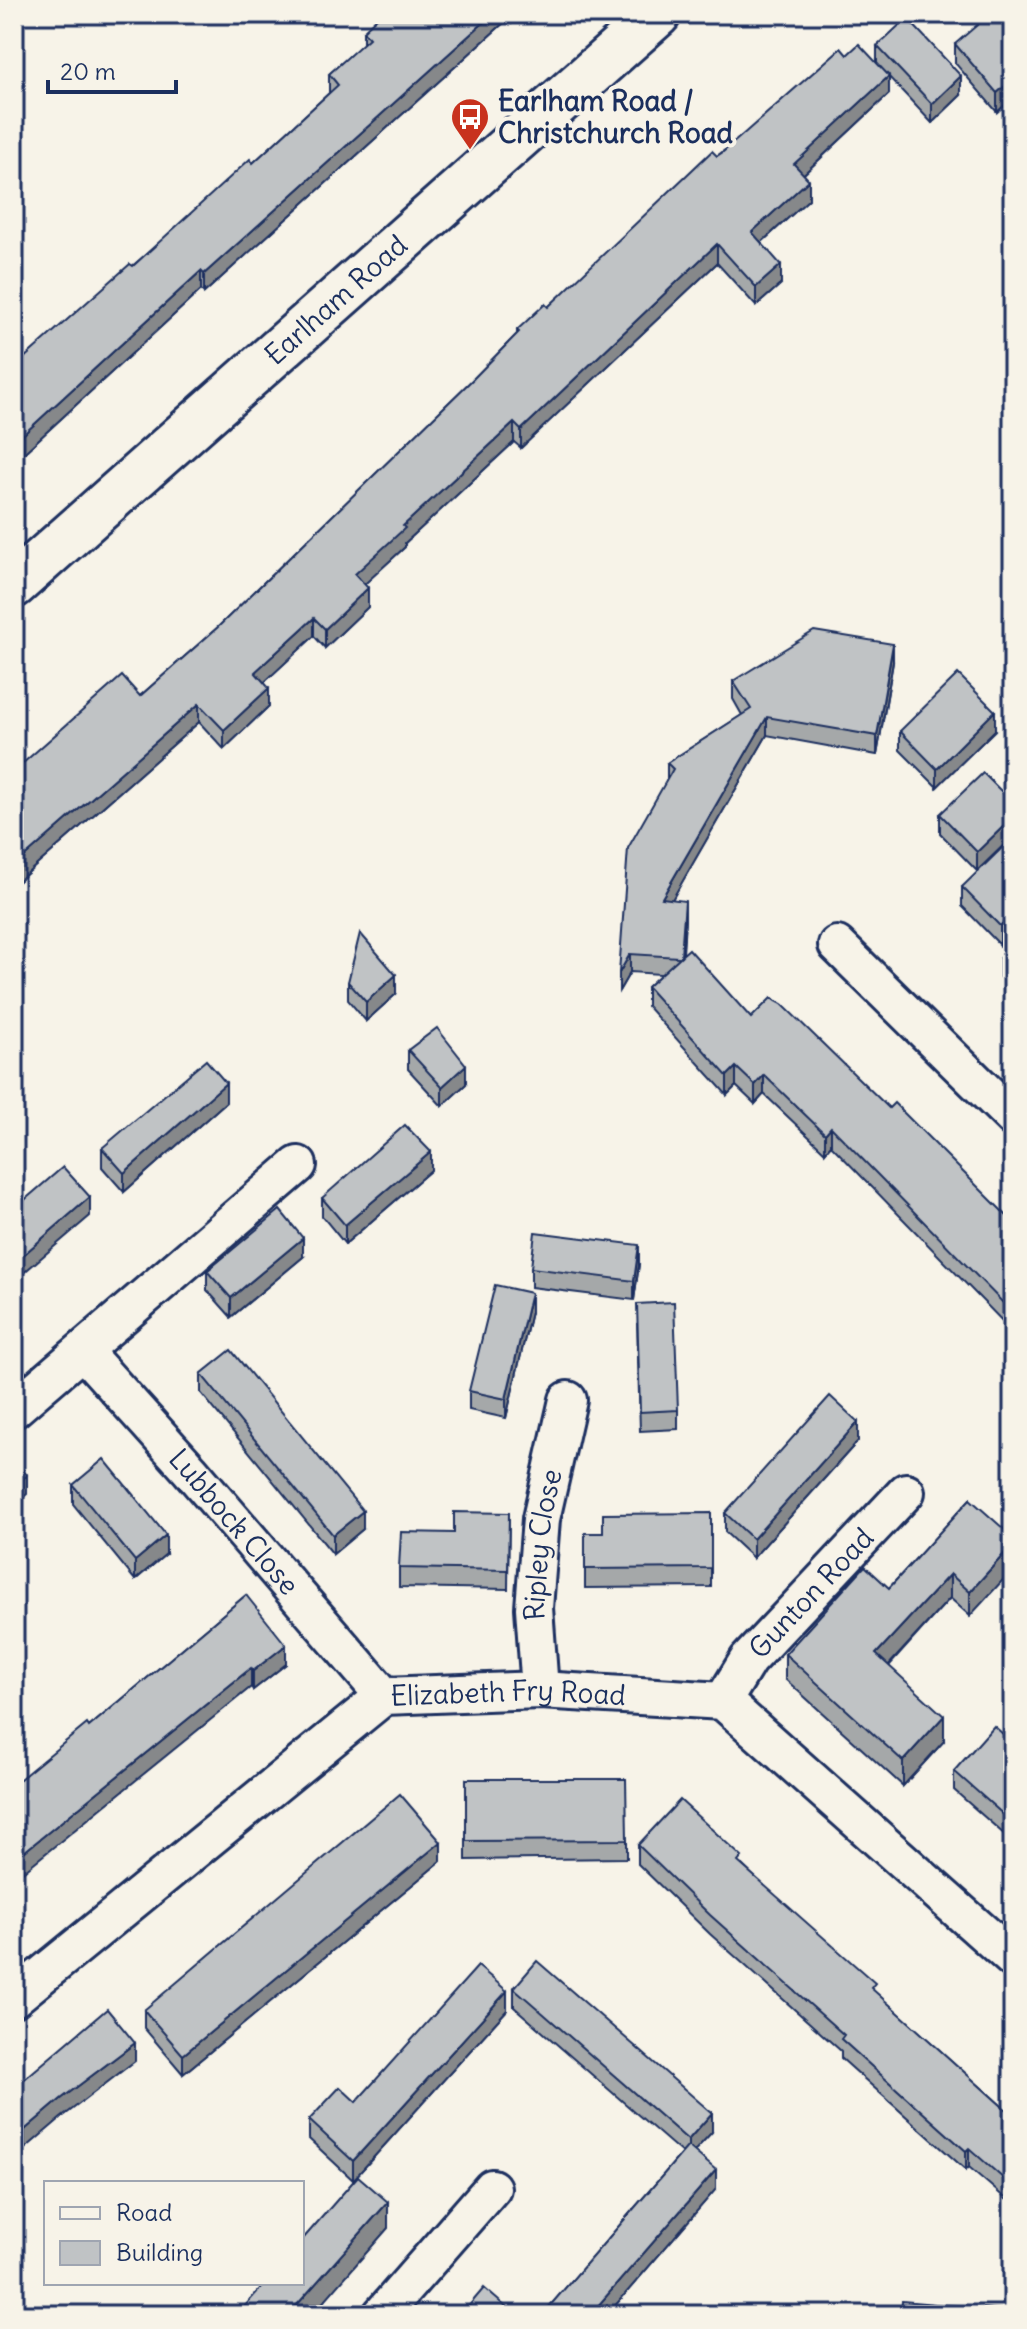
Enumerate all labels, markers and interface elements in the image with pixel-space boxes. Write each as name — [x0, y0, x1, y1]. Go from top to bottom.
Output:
scale bar — [48, 44, 176, 94]
text: 20 m — [60, 56, 116, 86]
place label: Earlham Road / Christchurch Road — [498, 83, 734, 151]
bus stop icon: Earlham Road / Christchurch Road — [449, 96, 491, 151]
street label: Earlham Road — [257, 227, 415, 373]
street label: Lubbock Close — [161, 1441, 307, 1602]
street label: Ripley Close — [516, 1466, 570, 1622]
street label: Gunton Road — [741, 1520, 881, 1666]
street label: Elizabeth Fry Road — [390, 1672, 627, 1714]
legend — [44, 2181, 304, 2285]
text: Road — [116, 2197, 172, 2227]
text: Building — [116, 2237, 203, 2267]

